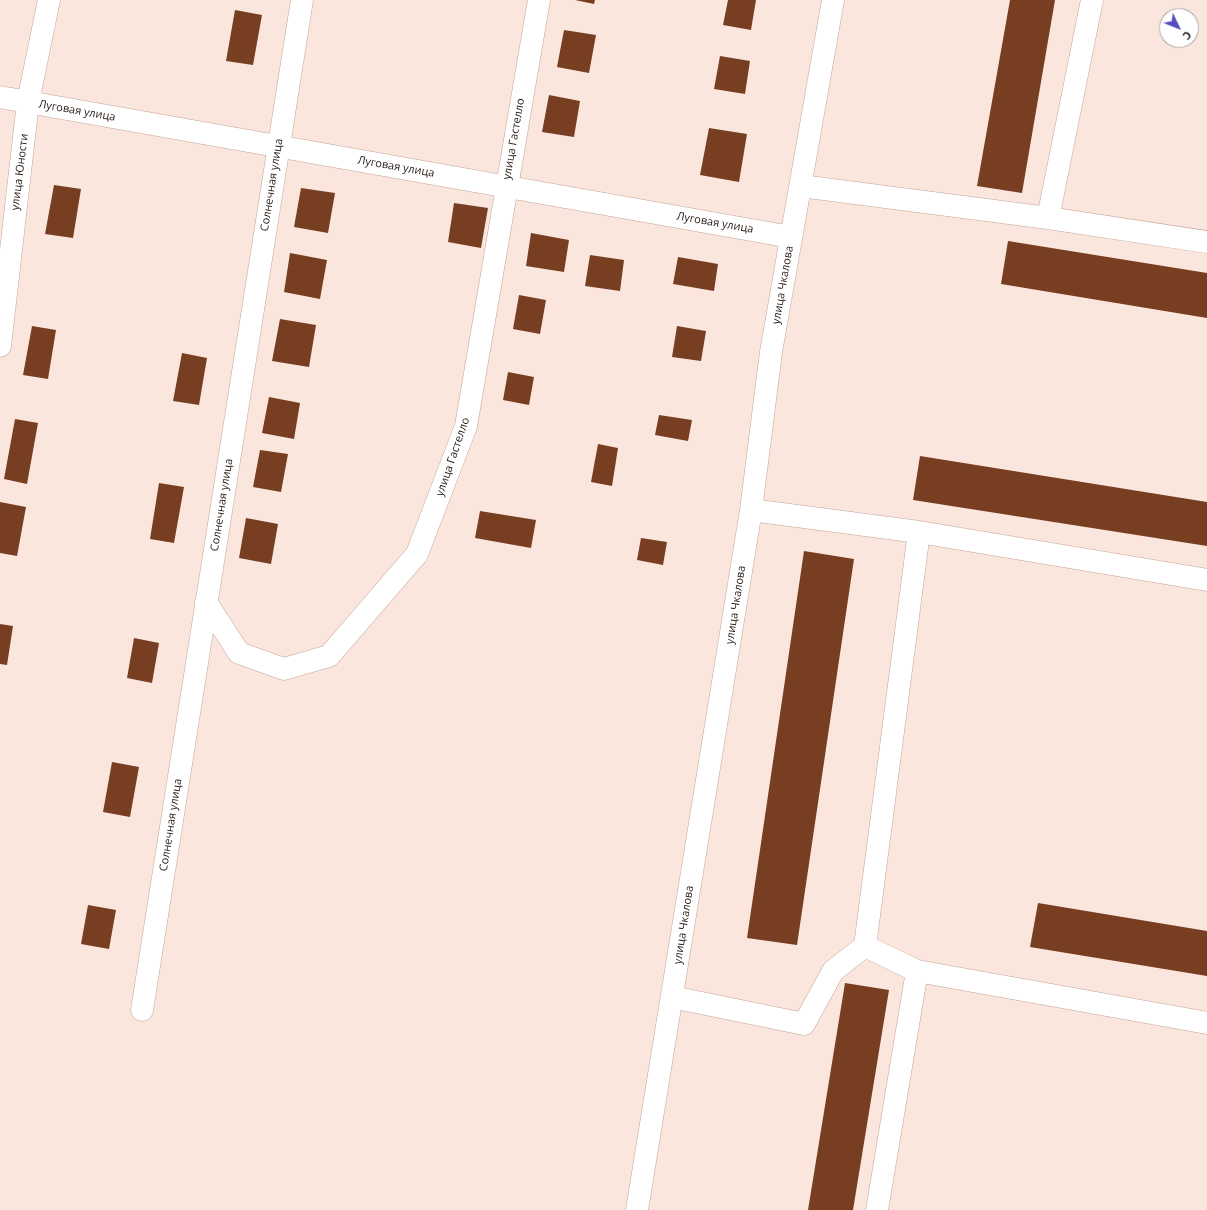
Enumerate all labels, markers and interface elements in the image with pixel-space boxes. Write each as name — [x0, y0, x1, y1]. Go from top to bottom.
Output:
north arrow — [1159, 8, 1199, 48]
text: С — [1180, 28, 1195, 44]
street label: улица Гастелло — [500, 97, 528, 181]
street label: Луговая улица — [38, 98, 116, 124]
street label: улица Юности — [9, 133, 31, 211]
street label: Солнечная улица — [258, 138, 286, 232]
street label: Луговая улица — [357, 154, 435, 180]
street label: Луговая улица — [676, 210, 754, 236]
street label: улица Чкалова — [770, 245, 796, 325]
street label: улица Гастелло — [433, 416, 473, 498]
street label: Солнечная улица — [208, 458, 236, 552]
street label: улица Чкалова — [723, 565, 749, 645]
street label: Солнечная улица — [157, 778, 185, 872]
street label: улица Чкалова — [671, 885, 697, 965]

